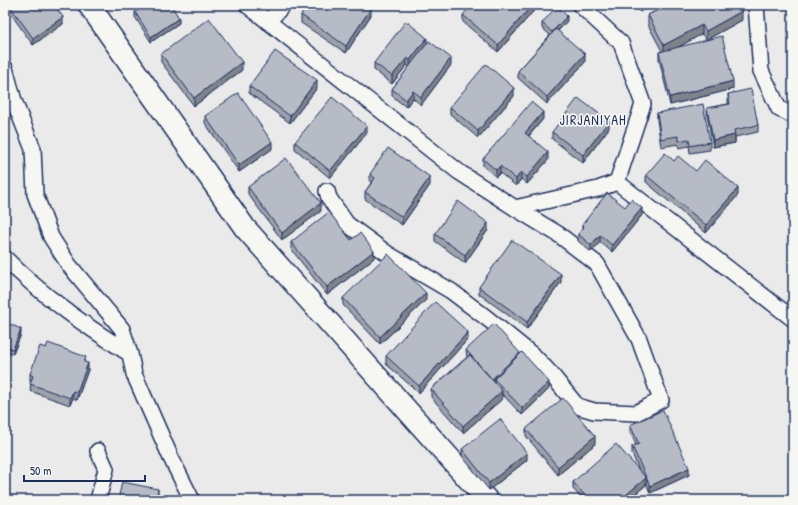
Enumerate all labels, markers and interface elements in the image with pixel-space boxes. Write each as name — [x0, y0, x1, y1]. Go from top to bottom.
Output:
district label: JIRJANIYAH — [559, 110, 627, 129]
scale bar — [24, 457, 145, 483]
text: 50 m — [30, 462, 51, 479]

